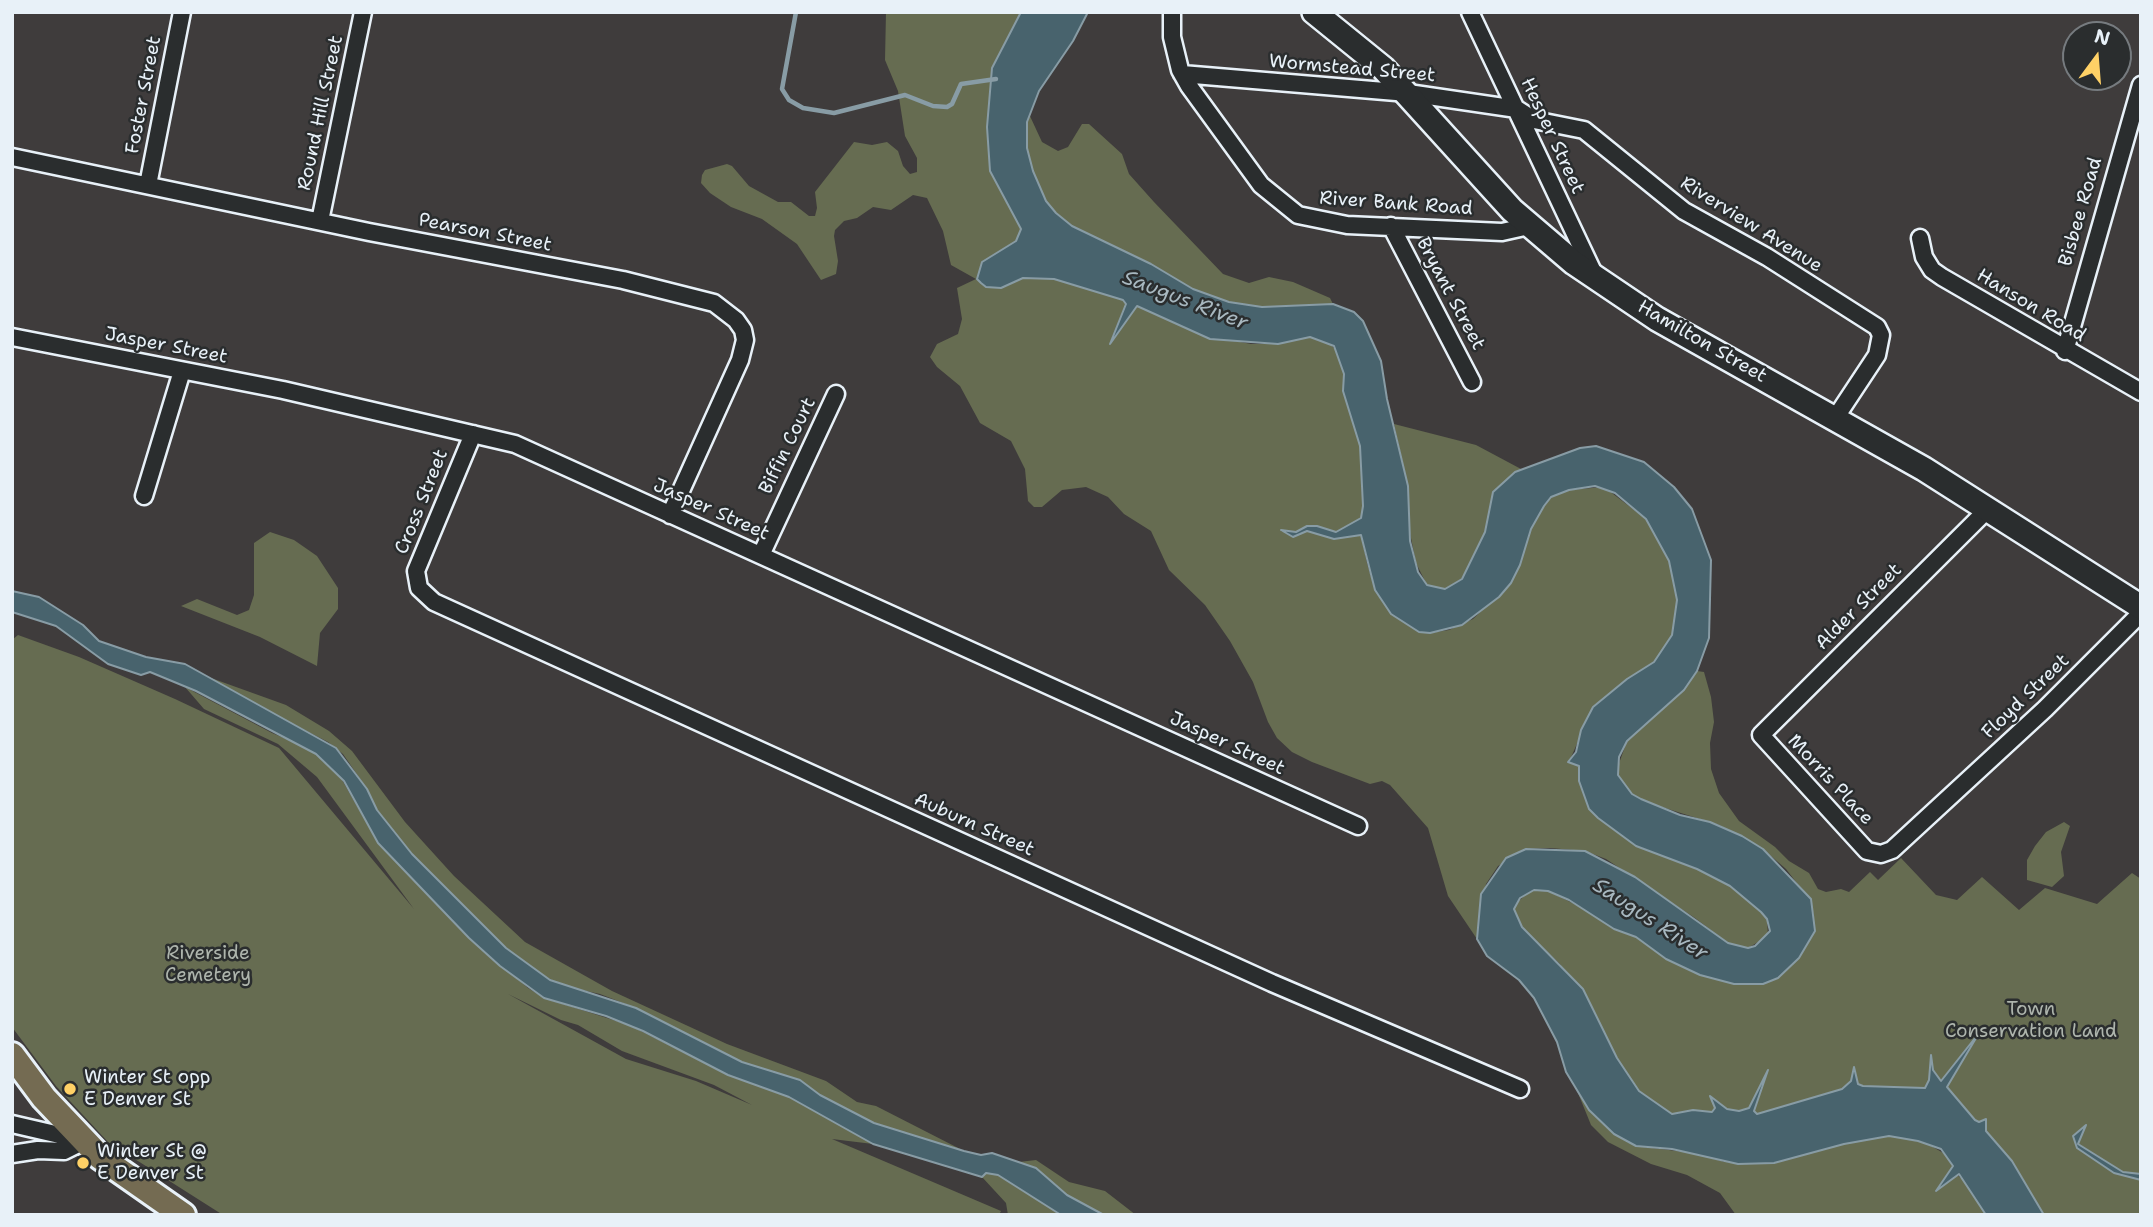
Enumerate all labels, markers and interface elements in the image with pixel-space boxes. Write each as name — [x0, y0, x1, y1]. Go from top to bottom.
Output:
north arrow — [2062, 21, 2132, 91]
text: N — [2092, 23, 2113, 51]
street label: Round Hill Street — [293, 33, 349, 193]
street label: Foster Street — [121, 34, 167, 156]
street label: Wormstead Street — [1268, 50, 1436, 88]
street label: Hesper Street — [1515, 74, 1589, 198]
street label: Bisbee Road — [2055, 155, 2107, 269]
street label: Riverview Avenue — [1676, 172, 1826, 278]
street label: River Bank Road — [1319, 187, 1473, 221]
street label: Pearson Street — [417, 209, 553, 257]
street label: Bryant Street — [1411, 234, 1489, 354]
street label: Hanson Road — [1972, 264, 2090, 348]
water label: Saugus River — [1119, 266, 1251, 336]
street label: Hamilton Street — [1633, 296, 1771, 388]
street label: Jasper Street — [103, 323, 229, 369]
street label: Biffin Court — [755, 394, 821, 498]
street label: Cross Street — [391, 446, 453, 558]
street label: Jasper Street — [649, 474, 773, 546]
street label: Alder Street — [1811, 559, 1907, 655]
street label: Floyd Street — [1978, 650, 2074, 744]
street label: Jasper Street — [1166, 707, 1288, 781]
street label: Morris Place — [1782, 730, 1878, 830]
street label: Auburn Street — [910, 788, 1038, 862]
water label: Saugus River — [1588, 873, 1712, 967]
park label: Riverside Cemetery — [165, 943, 251, 987]
park label: Town Conservation Land — [1945, 999, 2117, 1043]
place label: Winter St opp E Denver St — [84, 1067, 211, 1111]
marker: Winter St opp E Denver St — [62, 1081, 78, 1097]
place label: Winter St @ E Denver St — [97, 1141, 207, 1185]
marker: Winter St @ E Denver St — [75, 1155, 91, 1171]

